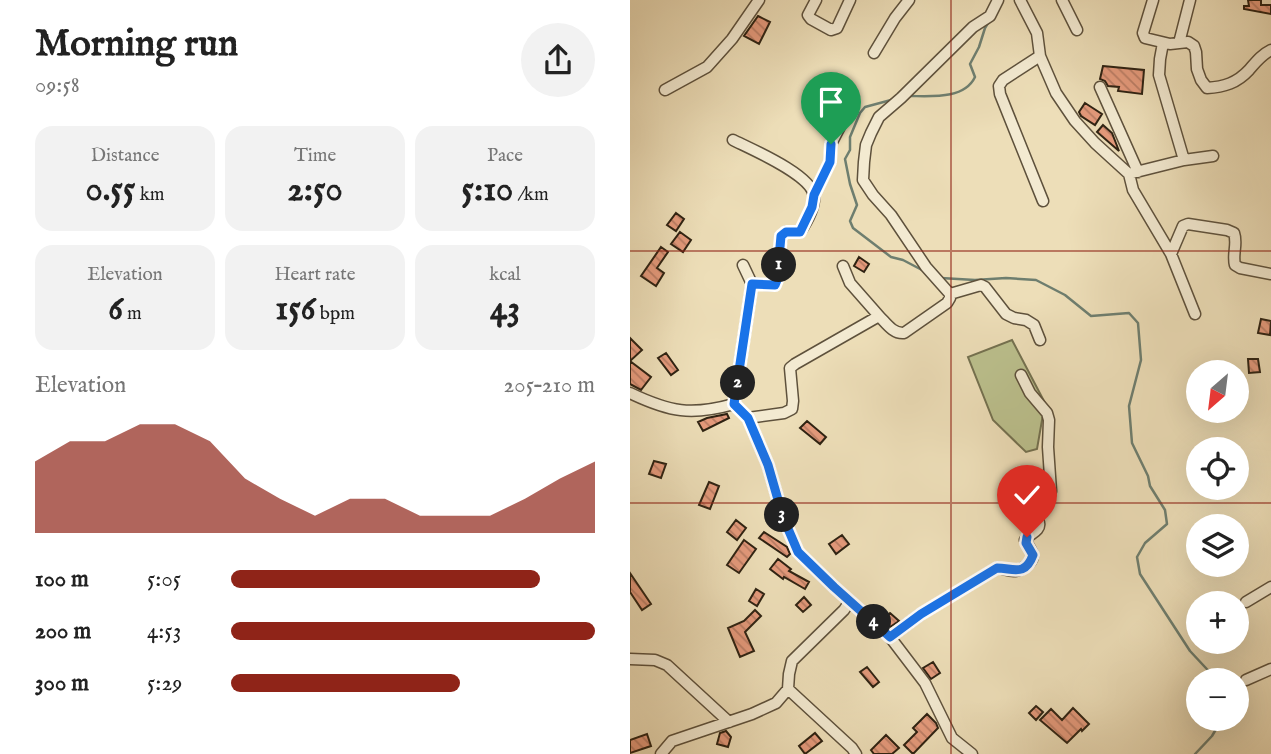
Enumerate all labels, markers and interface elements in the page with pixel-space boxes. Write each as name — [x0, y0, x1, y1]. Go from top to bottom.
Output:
text: Morning run — [35, 21, 238, 69]
button: share — [521, 23, 595, 97]
text: 09:58 — [35, 71, 80, 100]
pin — [801, 72, 861, 144]
icon: arrive — [812, 83, 850, 121]
text: Distance — [91, 144, 159, 168]
text: Time — [294, 144, 336, 168]
text: Pace — [487, 144, 523, 168]
text: 0.55 — [85, 168, 136, 213]
text: 2:50 — [287, 168, 343, 213]
text: 5:10 — [461, 168, 513, 213]
text: km — [136, 183, 165, 207]
text: /km — [513, 183, 549, 207]
pin: 1 — [762, 247, 796, 282]
text: 1 — [775, 252, 782, 276]
text: Elevation — [87, 263, 163, 287]
text: Heart rate — [274, 263, 356, 287]
text: kcal — [489, 263, 521, 287]
text: 6 — [108, 287, 123, 332]
text: 156 — [275, 287, 316, 332]
text: 43 — [490, 287, 520, 332]
text: m — [123, 302, 142, 326]
text: bpm — [316, 302, 355, 326]
north arrow — [1186, 360, 1250, 424]
map controls — [1186, 360, 1249, 731]
pin: 2 — [720, 366, 756, 400]
text: 2 — [733, 370, 742, 394]
text: Elevation — [35, 371, 126, 400]
text: 205–210 m — [504, 371, 595, 400]
button: locate — [1186, 437, 1249, 500]
pin — [997, 465, 1057, 537]
icon: check — [1008, 476, 1046, 514]
pin: 3 — [764, 498, 800, 532]
text: 3 — [778, 502, 785, 526]
button: layers — [1186, 514, 1249, 577]
text: 100 m — [35, 565, 89, 594]
text: 5:05 — [147, 565, 181, 594]
button: + — [1186, 591, 1249, 654]
pin: 4 — [856, 604, 892, 640]
text: 4 — [869, 609, 878, 633]
text: 200 m — [35, 617, 91, 646]
text: 4:53 — [147, 617, 181, 646]
button: − — [1186, 668, 1249, 731]
text: 300 m — [35, 669, 89, 698]
text: 5:29 — [147, 669, 182, 698]

